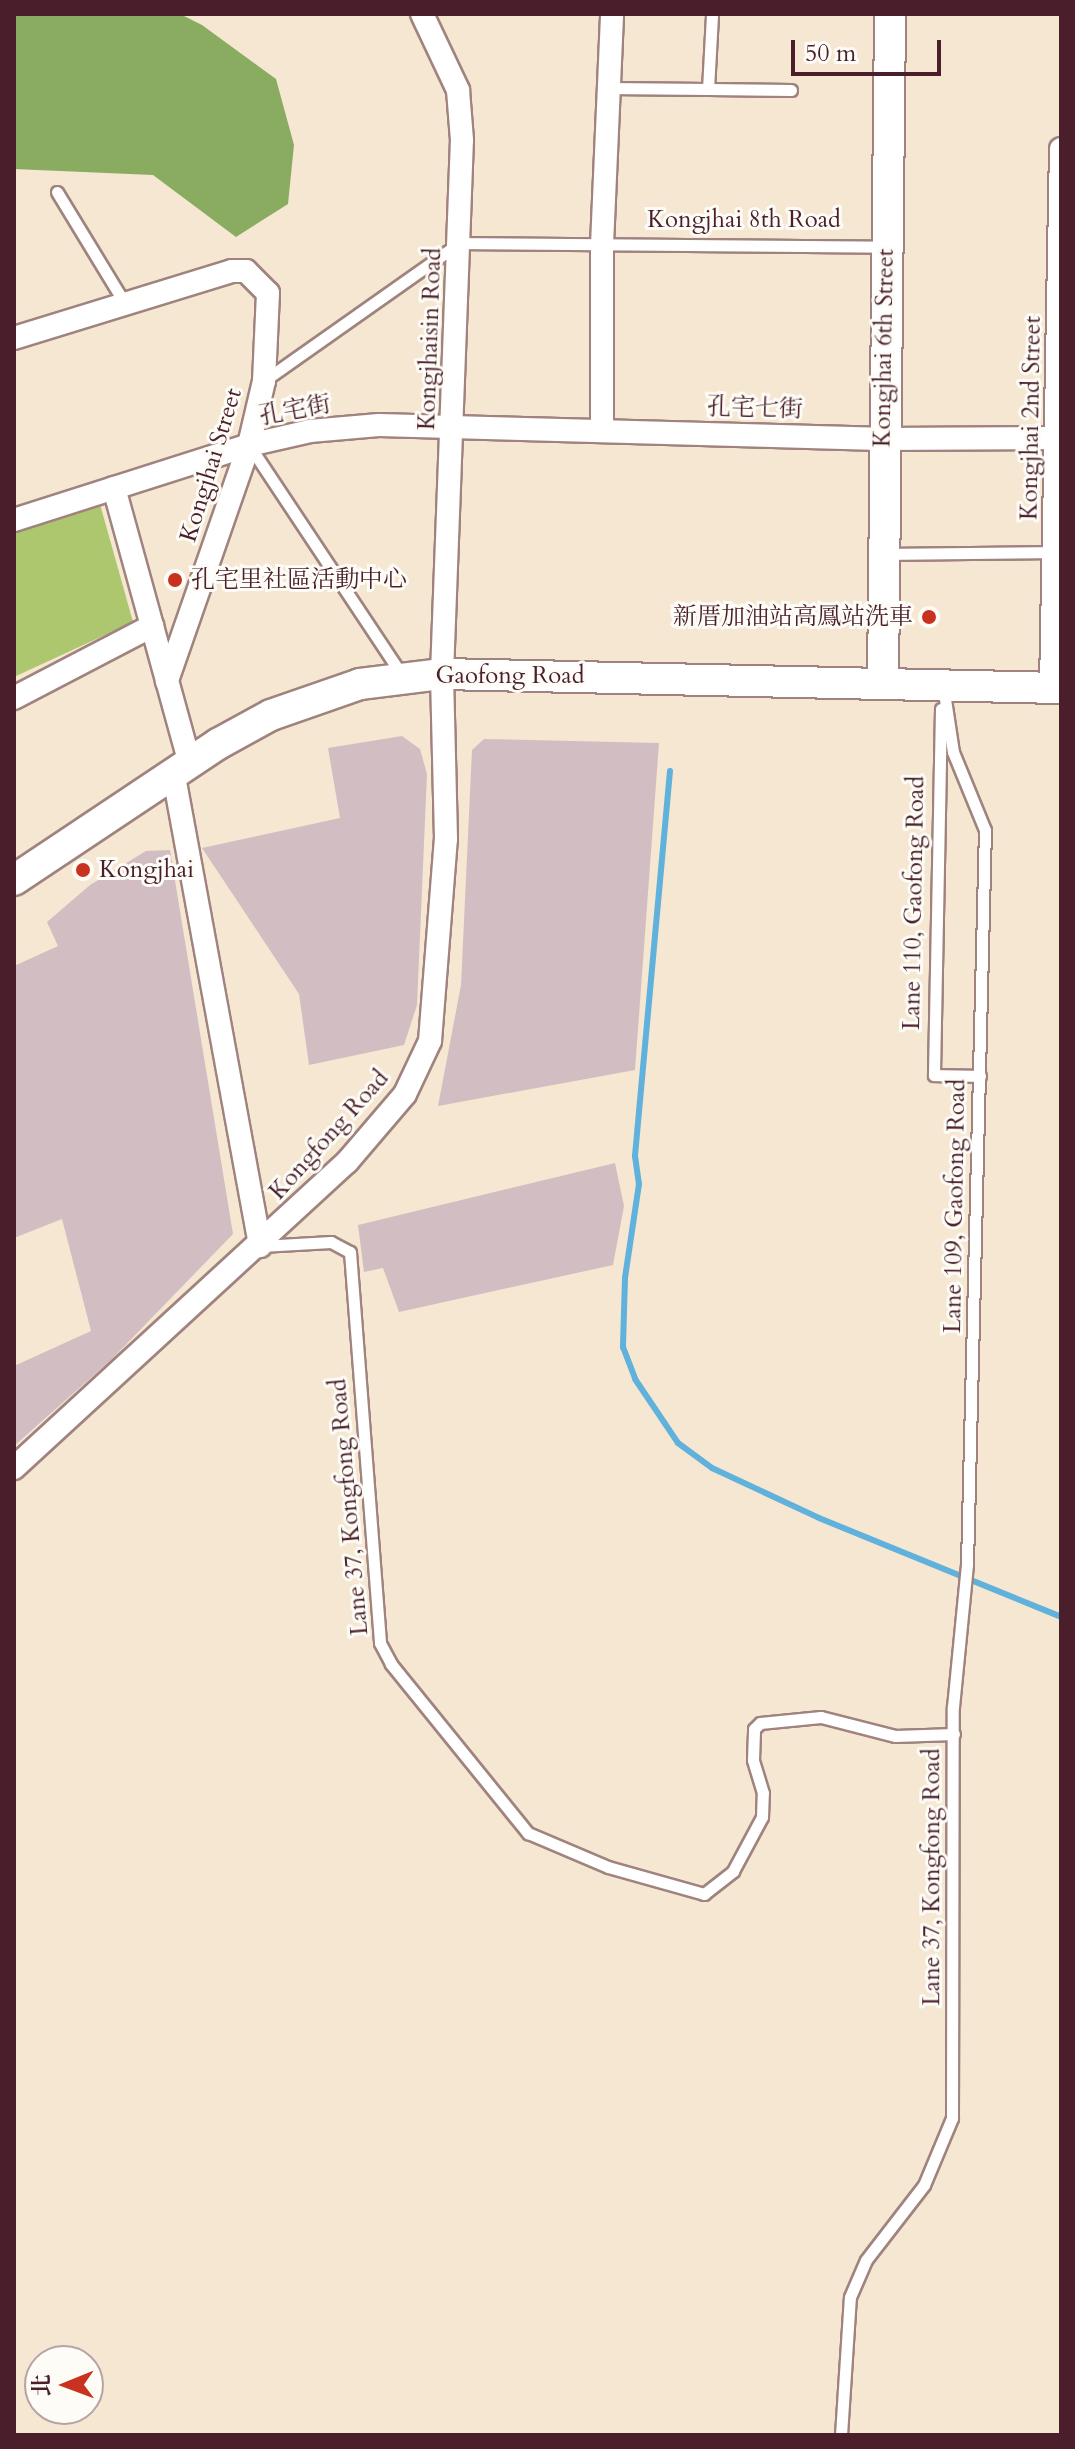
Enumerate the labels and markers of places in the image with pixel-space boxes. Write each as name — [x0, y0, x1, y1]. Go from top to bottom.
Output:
place label: 孔宅里社區活動中心 — [191, 566, 407, 594]
marker: 孔宅里社區活動中心 — [166, 571, 184, 589]
place label: 新厝加油站高鳳站洗車 — [673, 603, 913, 631]
marker: 新厝加油站高鳳站洗車 — [920, 608, 938, 626]
place label: Kongjhai — [99, 856, 194, 884]
marker: Kongjhai — [74, 861, 92, 879]

